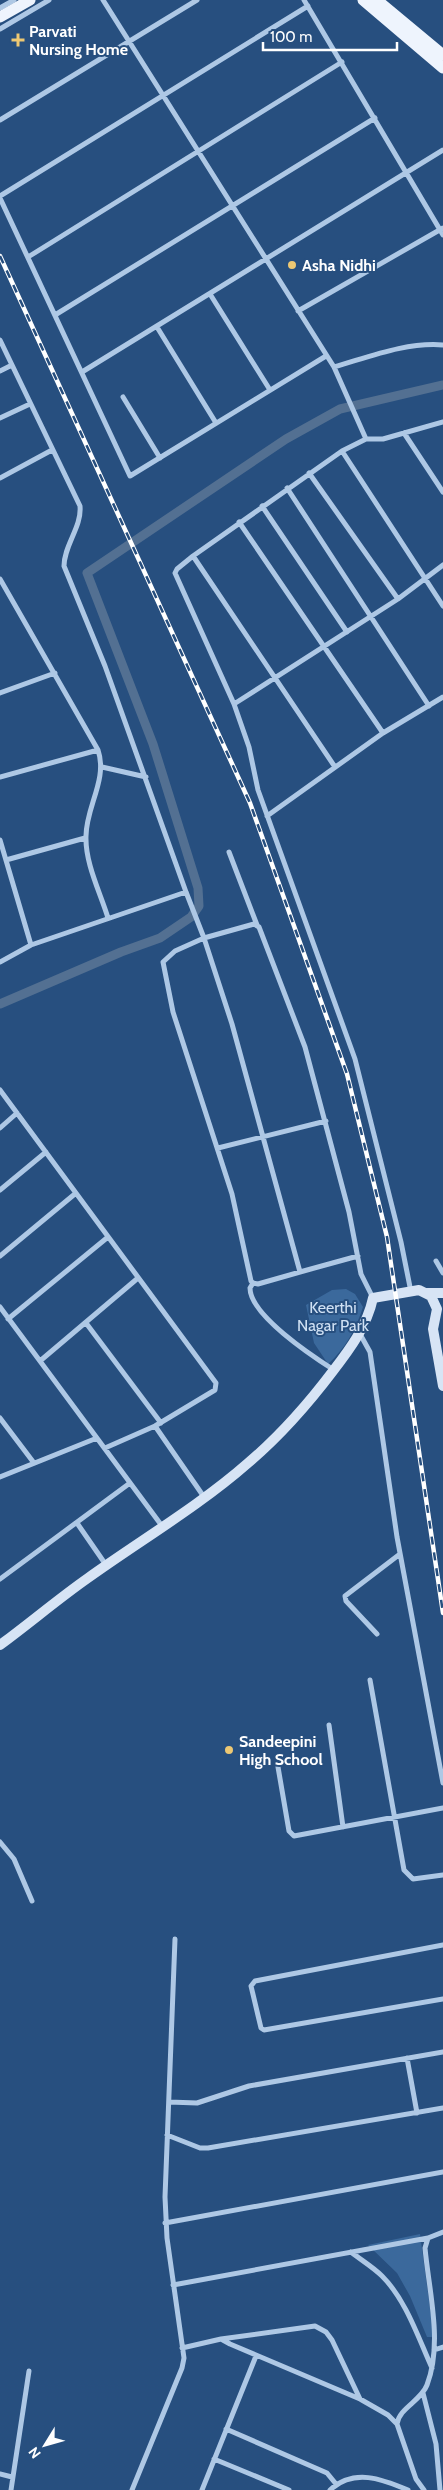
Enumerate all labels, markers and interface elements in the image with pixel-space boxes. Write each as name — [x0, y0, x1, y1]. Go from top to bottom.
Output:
scale bar — [263, 20, 397, 52]
place label: Parvati Nursing Home — [29, 22, 128, 59]
text: 100 m — [270, 28, 312, 46]
marker: Parvati Nursing Home — [11, 33, 25, 47]
place label: Asha Nidhi — [302, 256, 376, 275]
marker: Asha Nidhi — [286, 259, 298, 271]
park label: Keerthi Nagar Park — [297, 1298, 370, 1335]
place label: Sandeepini High School — [239, 1732, 323, 1769]
marker: Sandeepini High School — [223, 1744, 235, 1756]
north arrow — [20, 2420, 70, 2470]
text: N — [24, 2443, 45, 2462]

